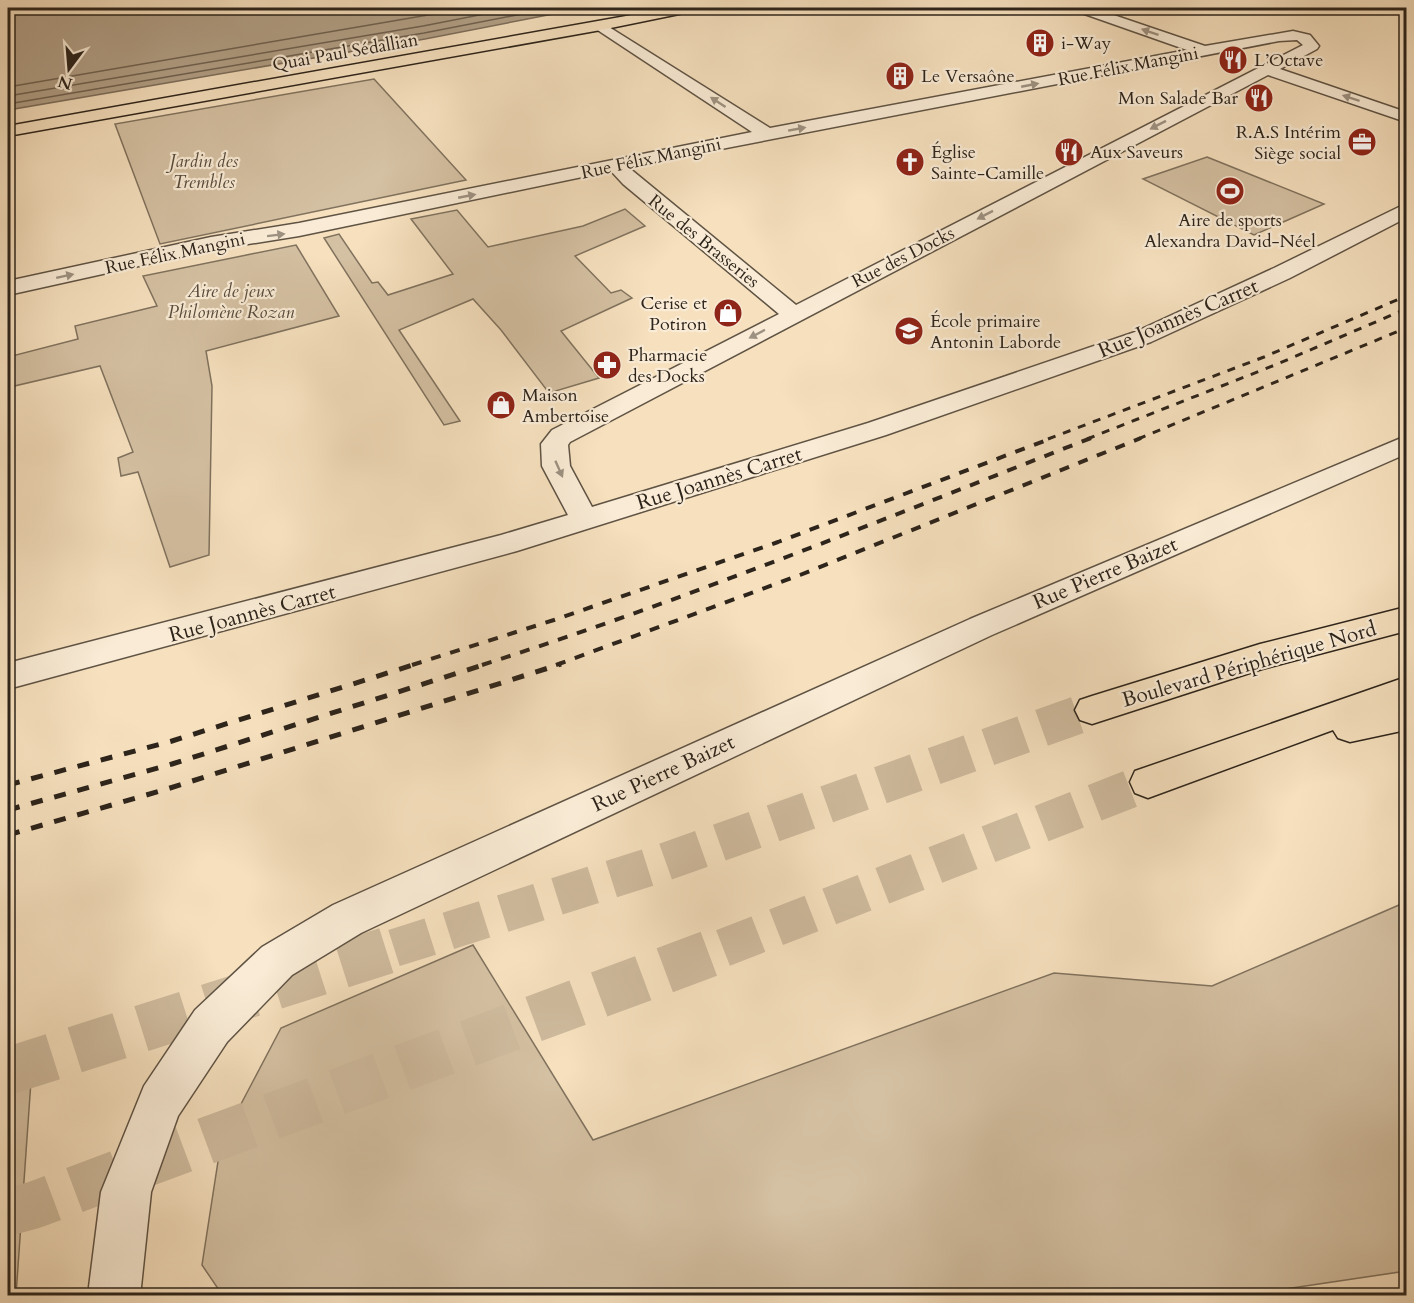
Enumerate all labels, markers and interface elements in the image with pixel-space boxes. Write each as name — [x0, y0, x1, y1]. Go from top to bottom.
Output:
one-way arrow — [1141, 26, 1159, 36]
street label: Quai Paul Sédallian — [270, 27, 421, 78]
building icon: i-Way — [1024, 27, 1056, 59]
place label: i-Way — [1061, 31, 1112, 56]
north arrow — [39, 39, 99, 99]
street label: Rue Félix Mangini — [1056, 41, 1200, 92]
restaurant icon: L’Octave — [1217, 44, 1249, 76]
place label: L’Octave — [1254, 48, 1323, 73]
building icon: Le Versaône — [884, 60, 916, 92]
place label: Le Versaône — [921, 64, 1015, 89]
text: N — [55, 70, 75, 95]
one-way arrow — [1021, 80, 1040, 89]
restaurant icon: Mon Salade Bar — [1243, 82, 1275, 114]
place label: Mon Salade Bar — [1118, 86, 1238, 111]
one-way arrow — [1342, 93, 1360, 102]
one-way arrow — [710, 97, 726, 108]
one-way arrow — [1150, 120, 1167, 130]
place label: R.A.S Intérim Siège social — [1236, 120, 1342, 166]
one-way arrow — [788, 124, 807, 133]
office icon: R.A.S Intérim Siège social — [1346, 126, 1378, 158]
street label: Rue Félix Mangini — [579, 131, 723, 186]
restaurant icon: Aux Saveurs — [1053, 136, 1085, 168]
place label: Église Sainte-Camille — [931, 140, 1044, 186]
place label: Aux Saveurs — [1090, 140, 1183, 165]
church icon: Église Sainte-Camille — [894, 146, 926, 178]
park label: Jardin des Trembles — [166, 149, 238, 195]
sports icon: Aire de sports Alexandra David-Néel — [1214, 175, 1246, 207]
street label: Rue des Brasseries — [643, 189, 765, 294]
one-way arrow — [458, 190, 476, 200]
place label: Aire de sports Alexandra David-Néel — [1144, 208, 1316, 254]
one-way arrow — [977, 210, 994, 220]
street label: Rue des Docks — [848, 221, 959, 294]
street label: Rue Félix Mangini — [103, 226, 247, 281]
one-way arrow — [267, 230, 286, 239]
one-way arrow — [55, 270, 74, 280]
street label: Rue Joannès Carret — [1094, 271, 1263, 365]
park label: Aire de jeux Philomène Rozan — [168, 279, 294, 325]
place label: Cerise et Potiron — [641, 291, 708, 337]
shop icon: Cerise et Potiron — [712, 297, 744, 329]
place label: École primaire Antonin Laborde — [930, 309, 1061, 355]
school or university icon: École primaire Antonin Laborde — [893, 315, 925, 347]
one-way arrow — [748, 329, 765, 339]
place label: Pharmacie des Docks — [628, 343, 707, 389]
pharmacy icon: Pharmacie des Docks — [591, 349, 623, 381]
place label: Maison Ambertoise — [522, 383, 609, 429]
shop icon: Maison Ambertoise — [485, 389, 517, 421]
street label: Rue Joannès Carret — [633, 439, 806, 517]
one-way arrow — [554, 461, 563, 478]
street label: Rue Pierre Baizet — [1028, 530, 1182, 617]
street label: Rue Joannès Carret — [166, 577, 339, 650]
street label: Boulevard Périphérique Nord — [1118, 614, 1380, 715]
street label: Rue Pierre Baizet — [587, 728, 740, 819]

